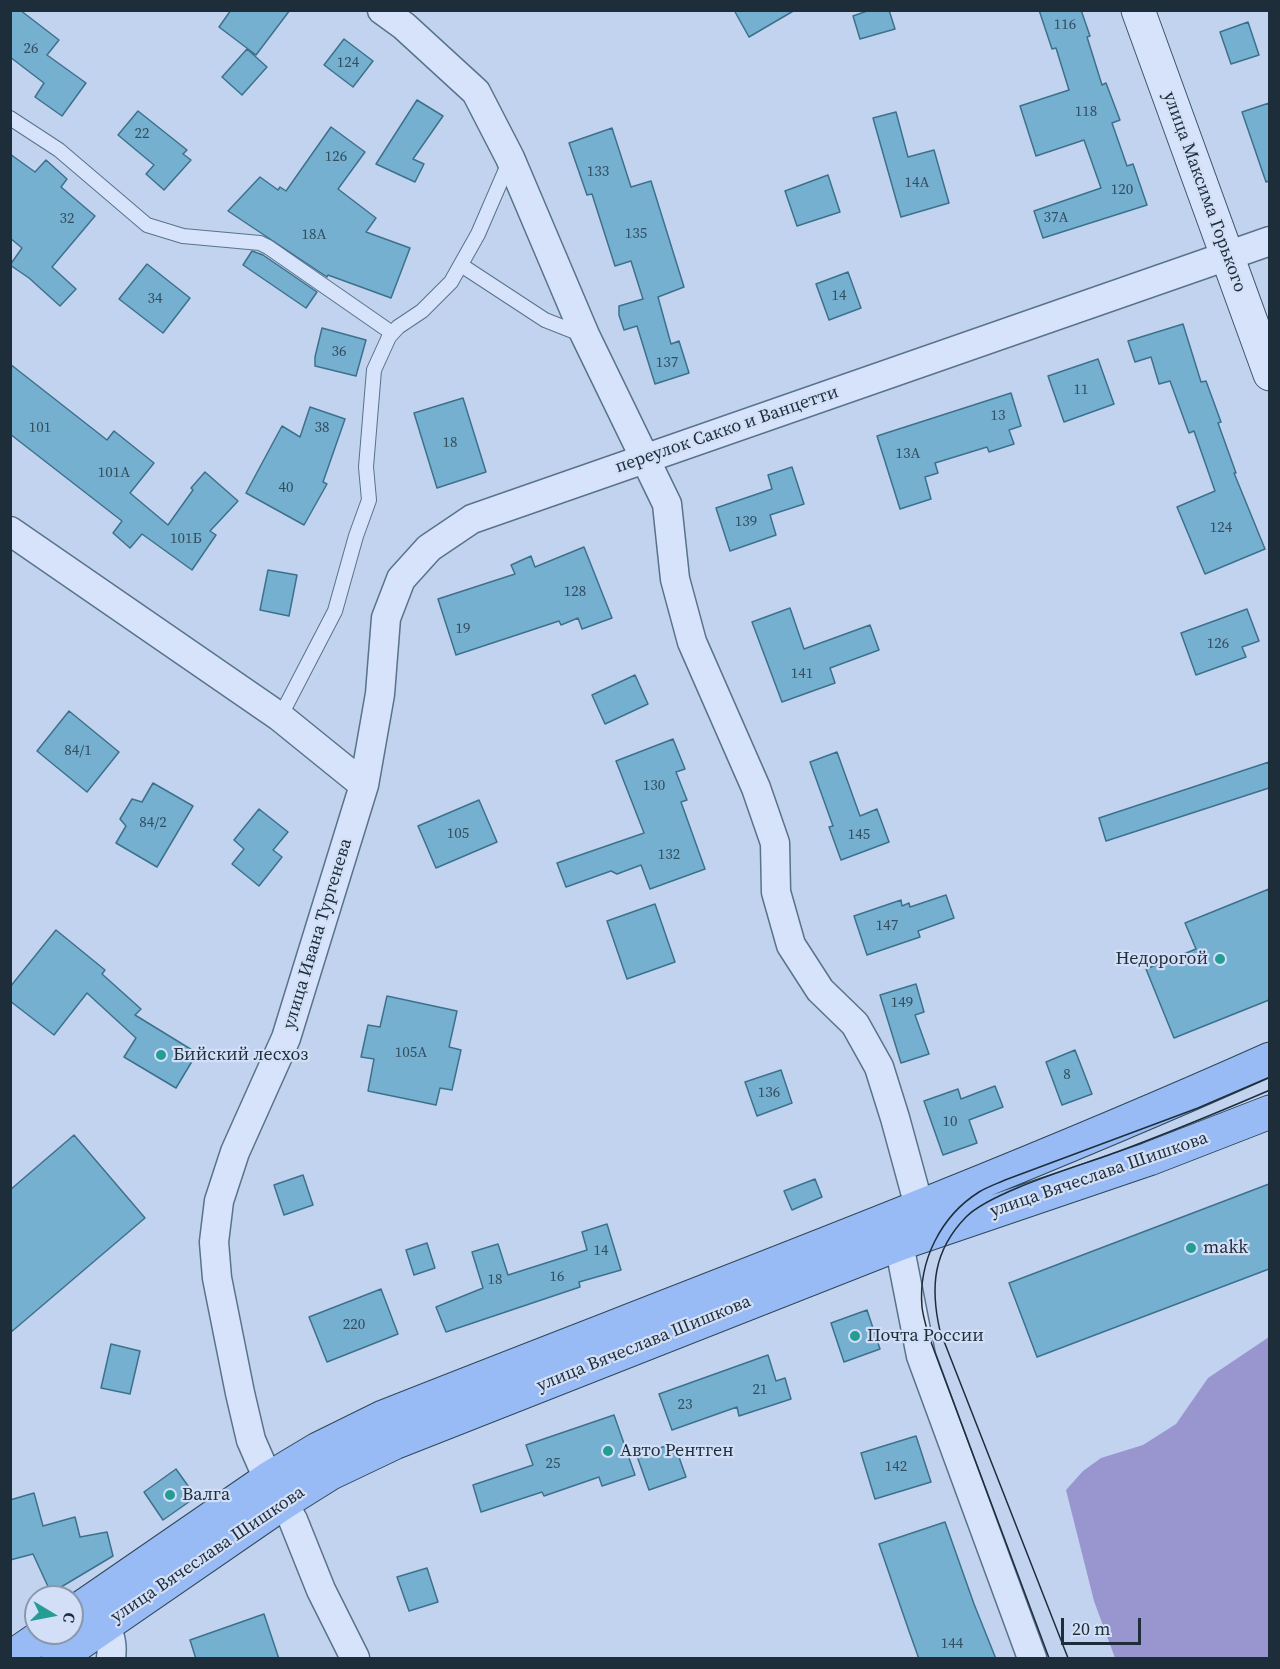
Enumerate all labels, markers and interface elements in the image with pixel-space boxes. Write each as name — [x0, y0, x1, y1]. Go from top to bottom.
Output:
house number: 116 — [1054, 16, 1076, 34]
house number: 26 — [24, 40, 38, 58]
house number: 124 — [337, 54, 359, 72]
street label: улица Максима Горького — [1158, 89, 1250, 295]
house number: 118 — [1075, 103, 1097, 121]
house number: 22 — [135, 125, 149, 143]
house number: 126 — [325, 148, 347, 166]
house number: 133 — [587, 163, 609, 181]
house number: 14А — [905, 174, 929, 192]
house number: 120 — [1111, 181, 1133, 199]
house number: 37А — [1044, 209, 1068, 227]
house number: 32 — [60, 210, 74, 228]
house number: 135 — [625, 225, 647, 243]
house number: 18А — [302, 226, 326, 244]
house number: 14 — [832, 287, 846, 305]
house number: 34 — [148, 290, 162, 308]
house number: 36 — [332, 343, 346, 361]
house number: 137 — [656, 354, 678, 372]
house number: 11 — [1074, 381, 1088, 399]
street label: переулок Сакко и Ванцетти — [613, 382, 841, 478]
house number: 13 — [991, 407, 1005, 425]
house number: 101 — [29, 419, 51, 437]
house number: 38 — [315, 419, 329, 437]
house number: 18 — [443, 434, 457, 452]
house number: 13А — [896, 445, 920, 463]
house number: 101А — [98, 464, 130, 482]
house number: 40 — [279, 479, 293, 497]
house number: 139 — [735, 513, 757, 531]
house number: 124 — [1210, 519, 1232, 537]
house number: 101Б — [170, 530, 202, 548]
house number: 128 — [564, 583, 586, 601]
house number: 19 — [456, 620, 470, 638]
house number: 126 — [1207, 635, 1229, 653]
house number: 141 — [791, 665, 813, 683]
house number: 84/1 — [64, 742, 92, 760]
house number: 130 — [643, 777, 665, 795]
house number: 84/2 — [139, 814, 167, 832]
house number: 105 — [447, 825, 469, 843]
house number: 145 — [848, 826, 870, 844]
street label: улица Ивана Тургенева — [279, 836, 357, 1032]
house number: 132 — [658, 846, 680, 864]
house number: 147 — [876, 917, 898, 935]
place label: Недорогой — [1116, 948, 1208, 970]
marker: Недорогой — [1213, 952, 1227, 966]
house number: 149 — [891, 994, 913, 1012]
place label: Бийский лесхоз — [173, 1044, 308, 1066]
house number: 105А — [395, 1044, 427, 1062]
marker: Бийский лесхоз — [154, 1048, 168, 1062]
house number: 8 — [1063, 1066, 1071, 1084]
house number: 136 — [758, 1084, 780, 1102]
house number: 10 — [943, 1113, 957, 1131]
street label: улица Вячеслава Шишкова — [987, 1127, 1211, 1223]
place label: makk — [1203, 1237, 1248, 1259]
marker: makk — [1184, 1241, 1198, 1255]
house number: 14 — [594, 1242, 608, 1260]
house number: 16 — [550, 1268, 564, 1286]
house number: 18 — [488, 1271, 502, 1289]
street label: улица Вячеслава Шишкова — [534, 1291, 754, 1397]
house number: 220 — [343, 1316, 365, 1334]
place label: Почта России — [867, 1325, 984, 1347]
marker: Почта России — [848, 1329, 862, 1343]
house number: 21 — [753, 1381, 767, 1399]
house number: 23 — [678, 1396, 692, 1414]
place label: Авто Рентген — [620, 1440, 734, 1462]
marker: Авто Рентген — [601, 1444, 615, 1458]
house number: 25 — [546, 1455, 560, 1473]
house number: 142 — [885, 1458, 907, 1476]
street label: улица Вячеслава Шишкова — [107, 1482, 309, 1628]
place label: Валга — [182, 1484, 230, 1506]
marker: Валга — [163, 1488, 177, 1502]
north arrow — [24, 1585, 84, 1645]
scale bar — [1064, 1606, 1144, 1644]
text: С — [58, 1611, 81, 1625]
text: 20 m — [1072, 1616, 1110, 1641]
house number: 144 — [941, 1635, 963, 1653]

